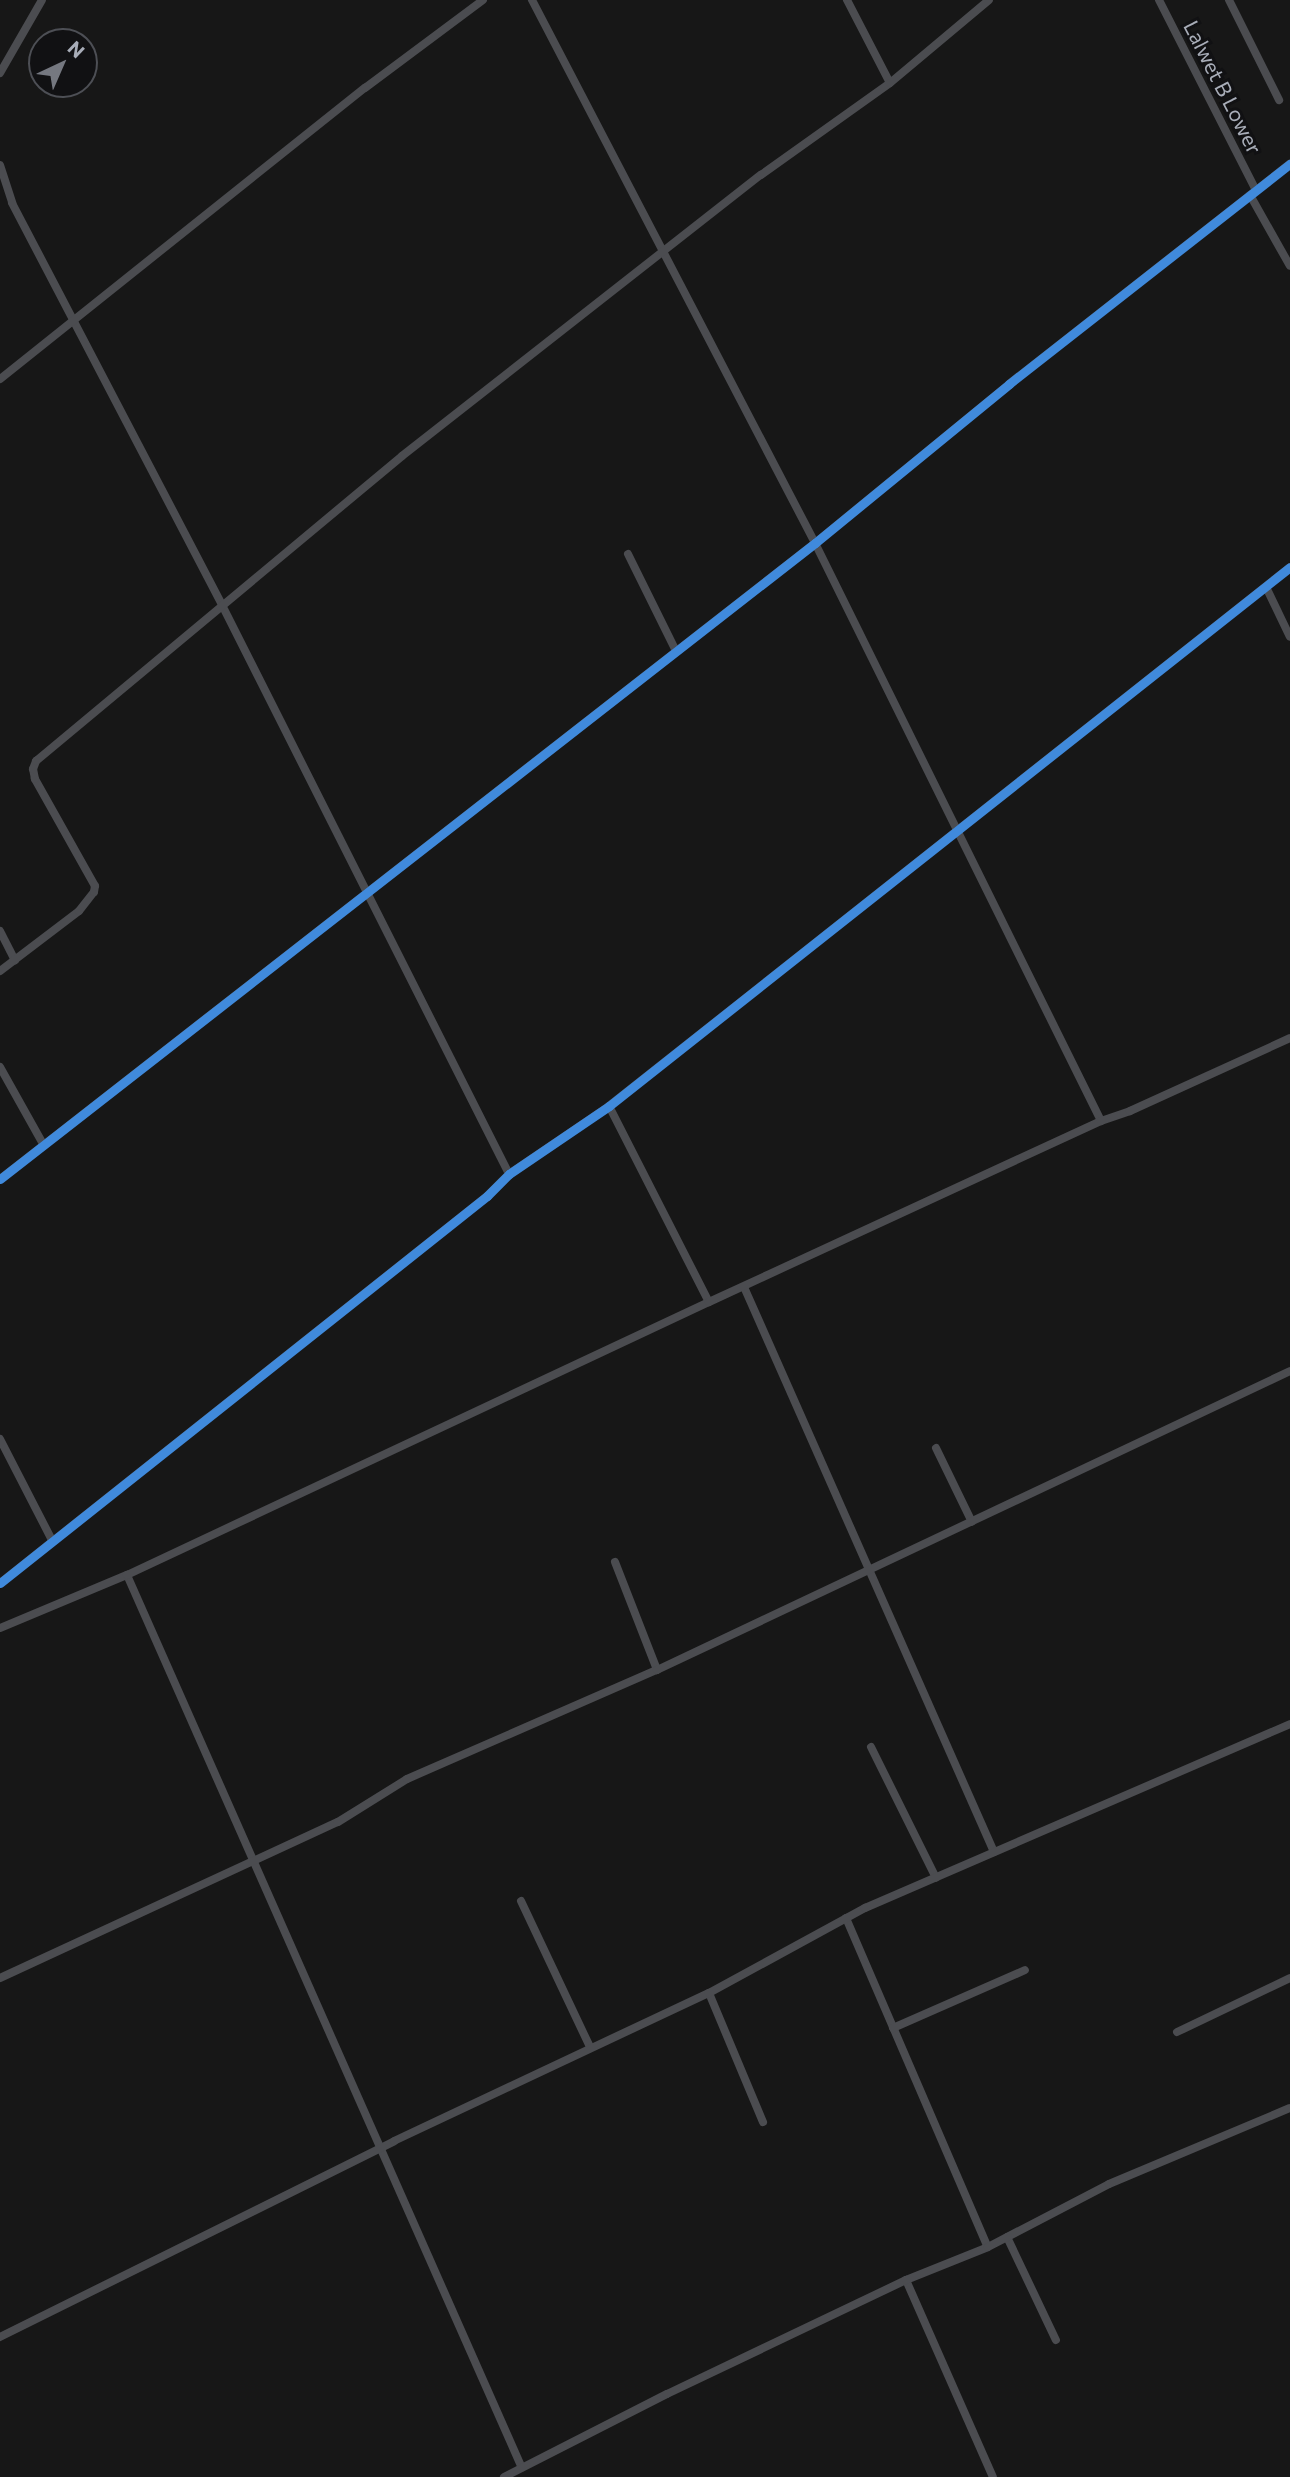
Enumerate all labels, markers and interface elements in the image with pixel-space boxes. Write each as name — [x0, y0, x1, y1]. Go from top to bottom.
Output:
street label: Lalwet B Lower — [1179, 16, 1267, 158]
north arrow — [28, 28, 98, 98]
text: N — [63, 36, 90, 62]

